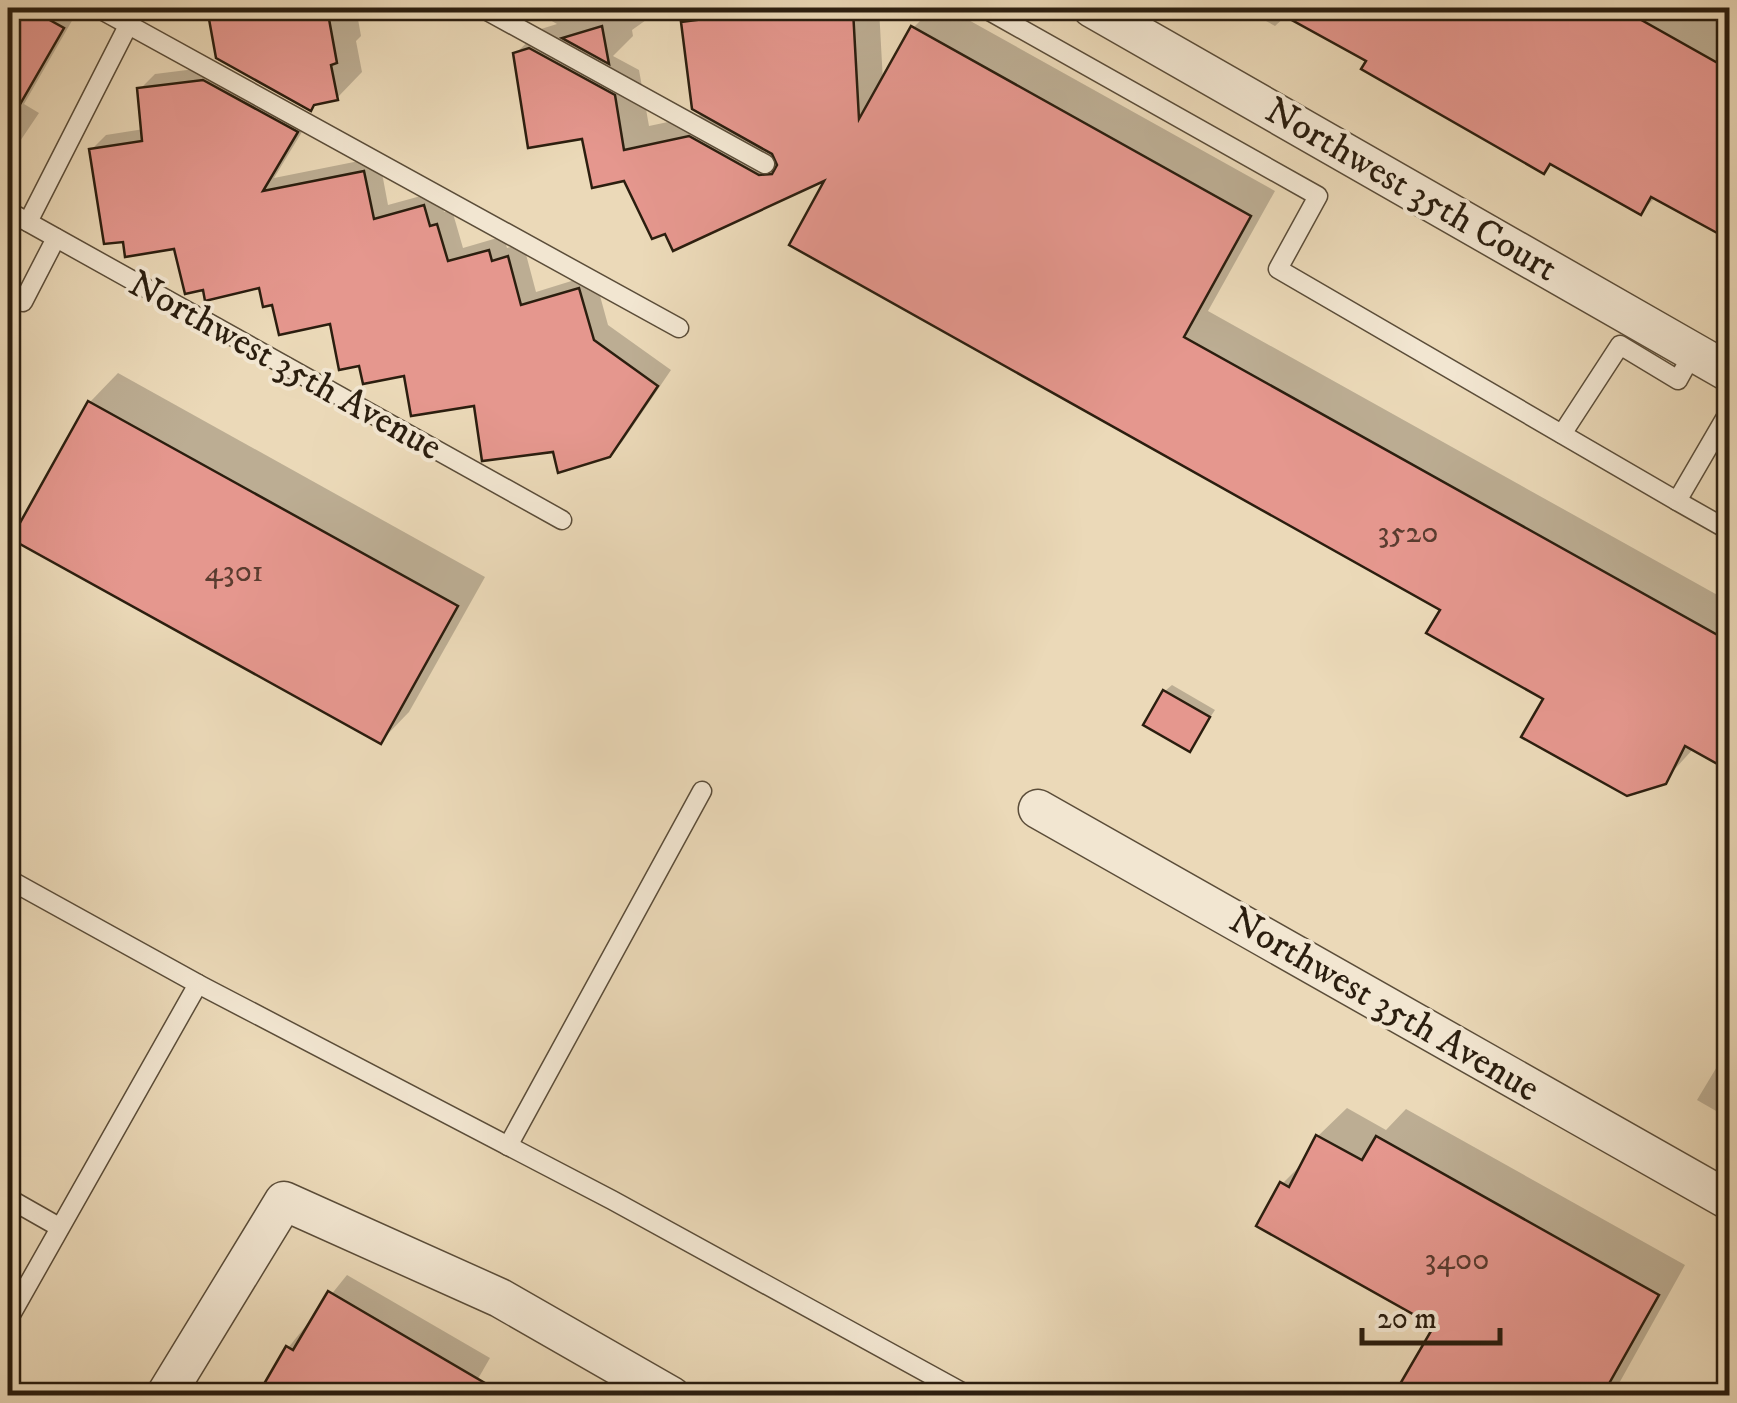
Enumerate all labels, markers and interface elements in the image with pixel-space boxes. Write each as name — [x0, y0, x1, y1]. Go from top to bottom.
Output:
street label: Northwest 35th Court — [1256, 87, 1566, 293]
street label: Northwest 35th Avenue — [120, 260, 450, 472]
house number: 3520 — [1378, 513, 1438, 553]
house number: 4301 — [204, 552, 264, 592]
street label: Northwest 35th Avenue — [1220, 897, 1548, 1113]
house number: 3400 — [1425, 1240, 1489, 1280]
scale bar — [1362, 1283, 1500, 1345]
text: 20 m — [1377, 1301, 1437, 1338]

